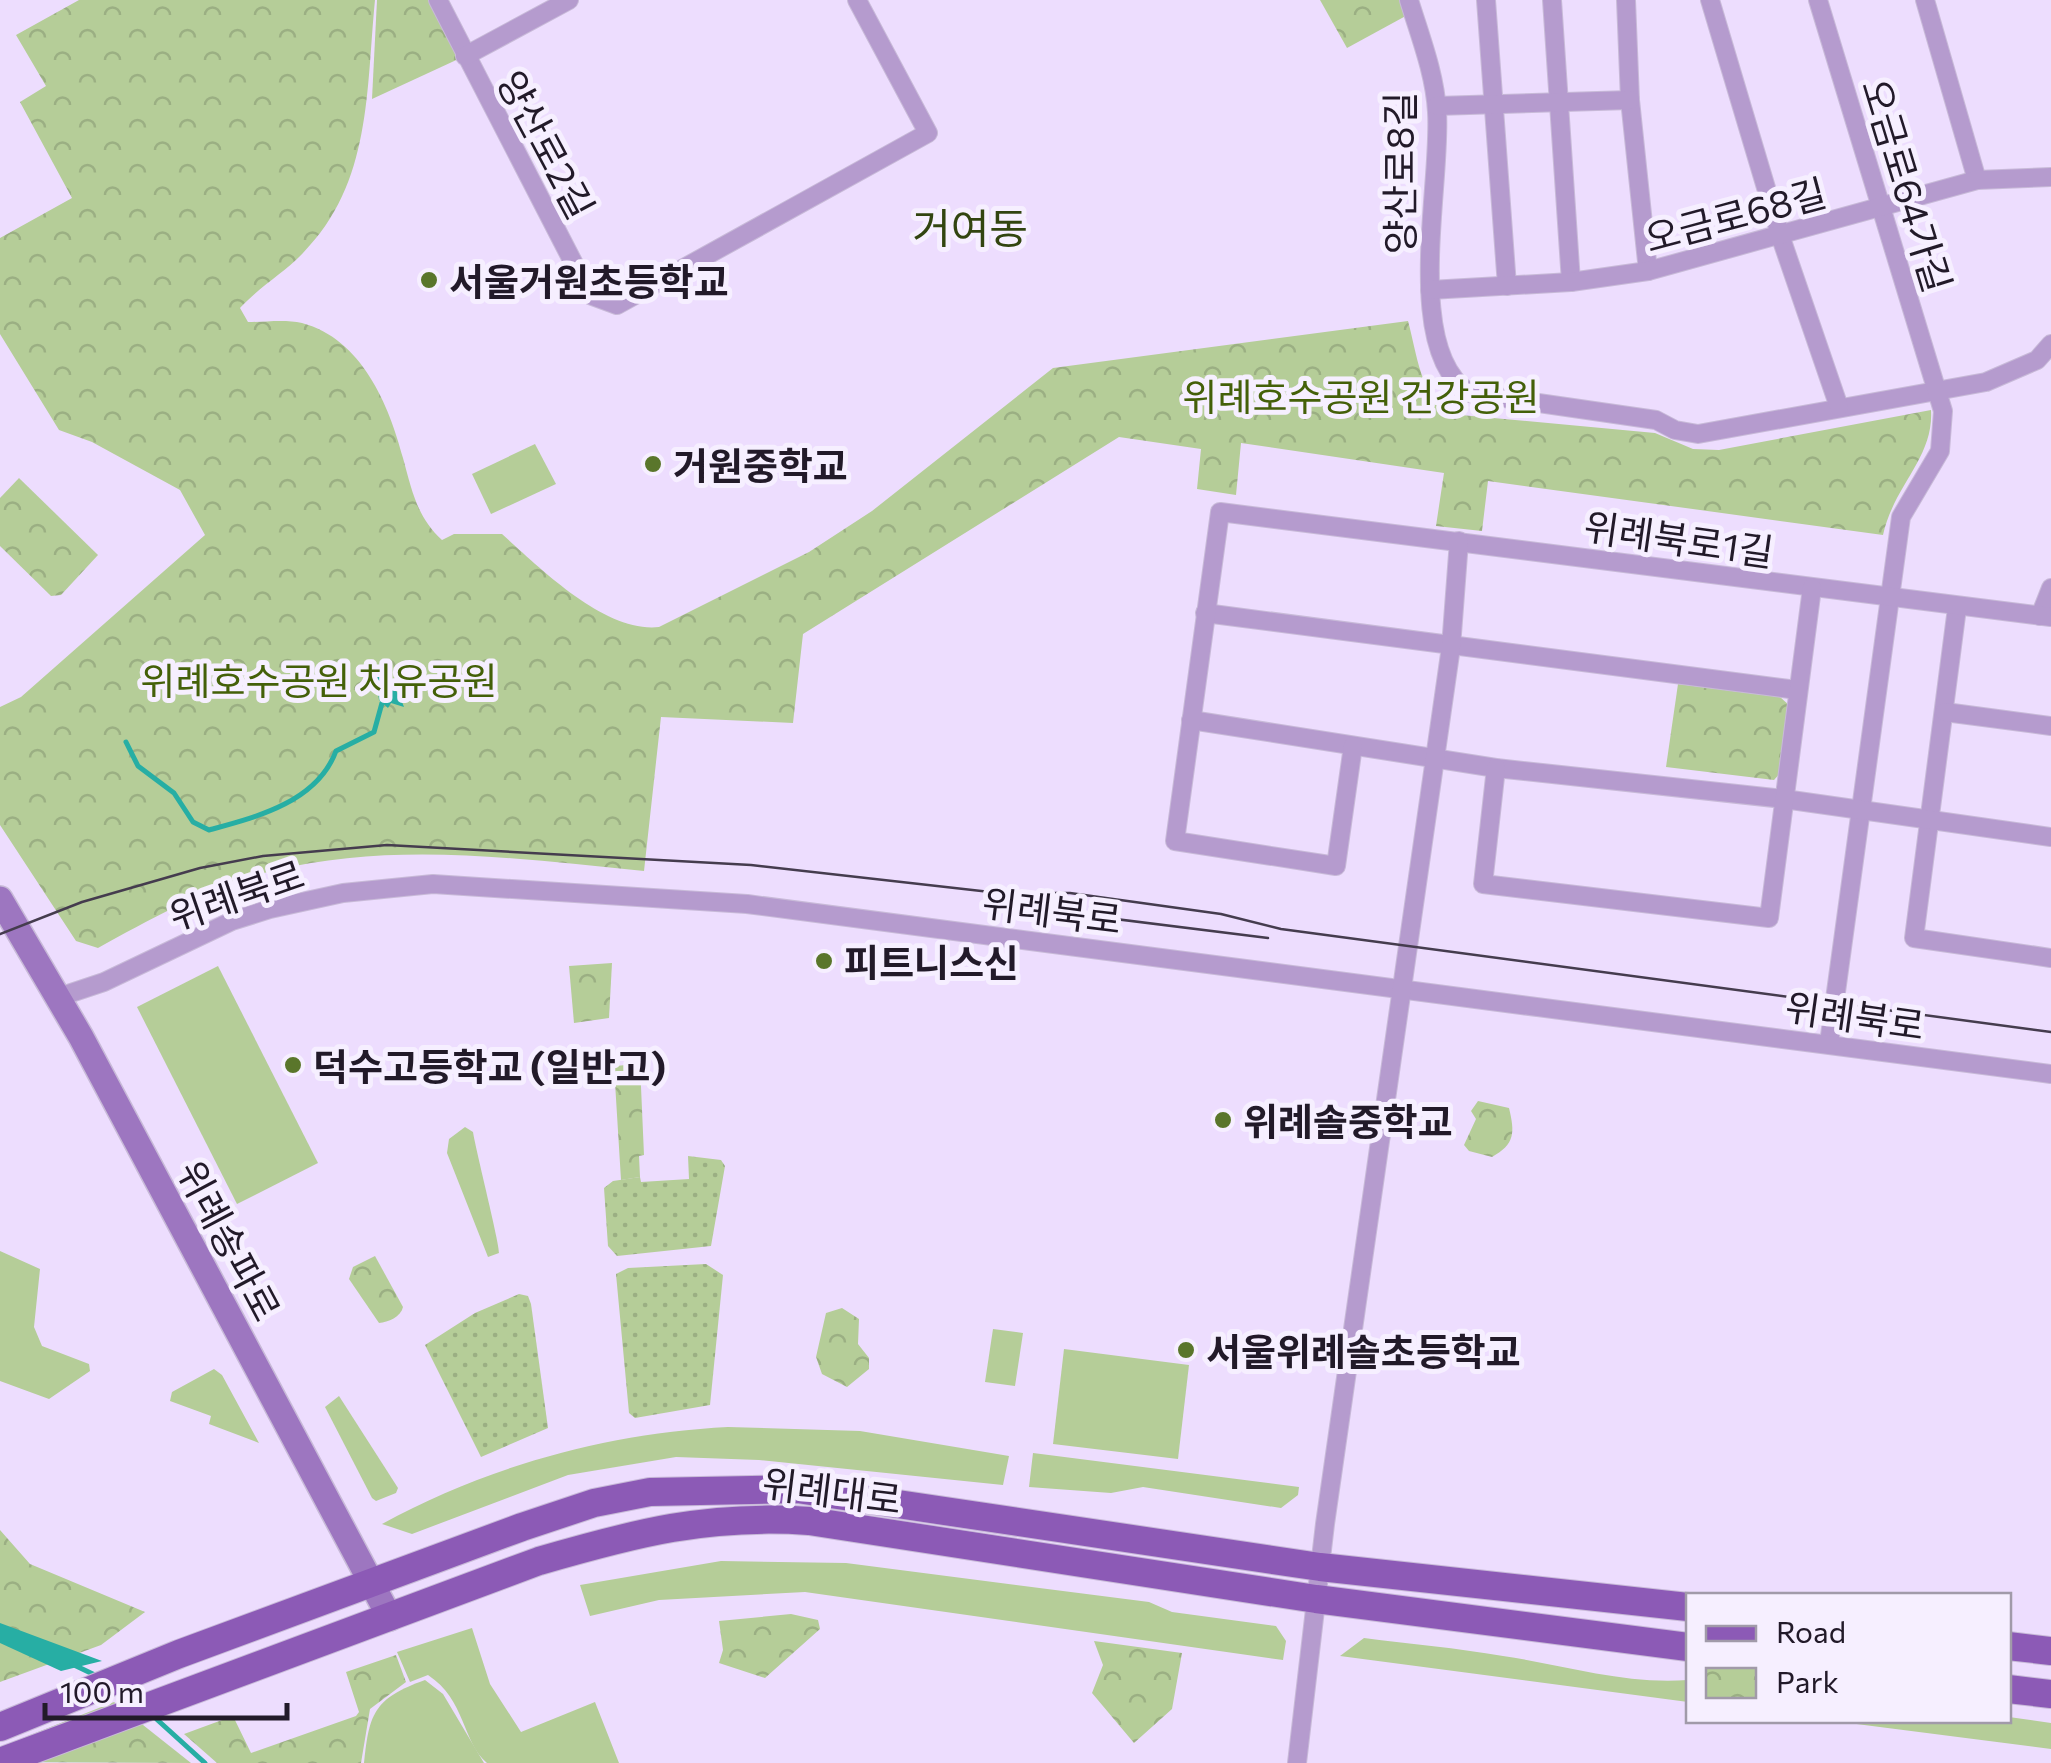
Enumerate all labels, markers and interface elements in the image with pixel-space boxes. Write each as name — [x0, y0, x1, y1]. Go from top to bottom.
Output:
street label: 양산로2길 — [488, 62, 606, 226]
street label: 오금로64가길 — [1853, 73, 1963, 297]
street label: 양산로8길 — [1375, 92, 1422, 254]
street label: 오금로68길 — [1639, 167, 1831, 261]
district label: 거여동 — [912, 201, 1028, 253]
place label: 서울거원초등학교 — [449, 257, 729, 304]
marker: 서울거원초등학교 — [418, 269, 440, 291]
park label: 위례호수공원 건강공원 — [1183, 372, 1539, 419]
place label: 거원중학교 — [673, 441, 848, 488]
marker: 거원중학교 — [642, 453, 664, 475]
street label: 위례북로1길 — [1581, 501, 1777, 575]
park label: 위례호수공원 치유공원 — [141, 656, 497, 703]
street label: 위례북로 — [162, 849, 310, 939]
street label: 위례북로 — [980, 878, 1124, 942]
place label: 피트니스신 — [844, 938, 1019, 985]
marker: 피트니스신 — [813, 950, 835, 972]
street label: 위례북로 — [1782, 982, 1928, 1048]
place label: 덕수고등학교 (일반고) — [313, 1042, 666, 1089]
marker: 덕수고등학교 (일반고) — [282, 1054, 304, 1076]
place label: 위례솔중학교 — [1243, 1097, 1453, 1144]
marker: 위례솔중학교 — [1212, 1109, 1234, 1131]
street label: 위례송파로 — [168, 1152, 292, 1328]
place label: 서울위례솔초등학교 — [1206, 1327, 1521, 1374]
marker: 서울위례솔초등학교 — [1175, 1339, 1197, 1361]
street label: 위례대로 — [760, 1458, 904, 1522]
legend — [1686, 1593, 2011, 1723]
text: Road — [1776, 1612, 1846, 1649]
scale bar — [45, 1658, 288, 1720]
text: Park — [1776, 1662, 1839, 1699]
text: 100 m — [60, 1672, 144, 1709]

